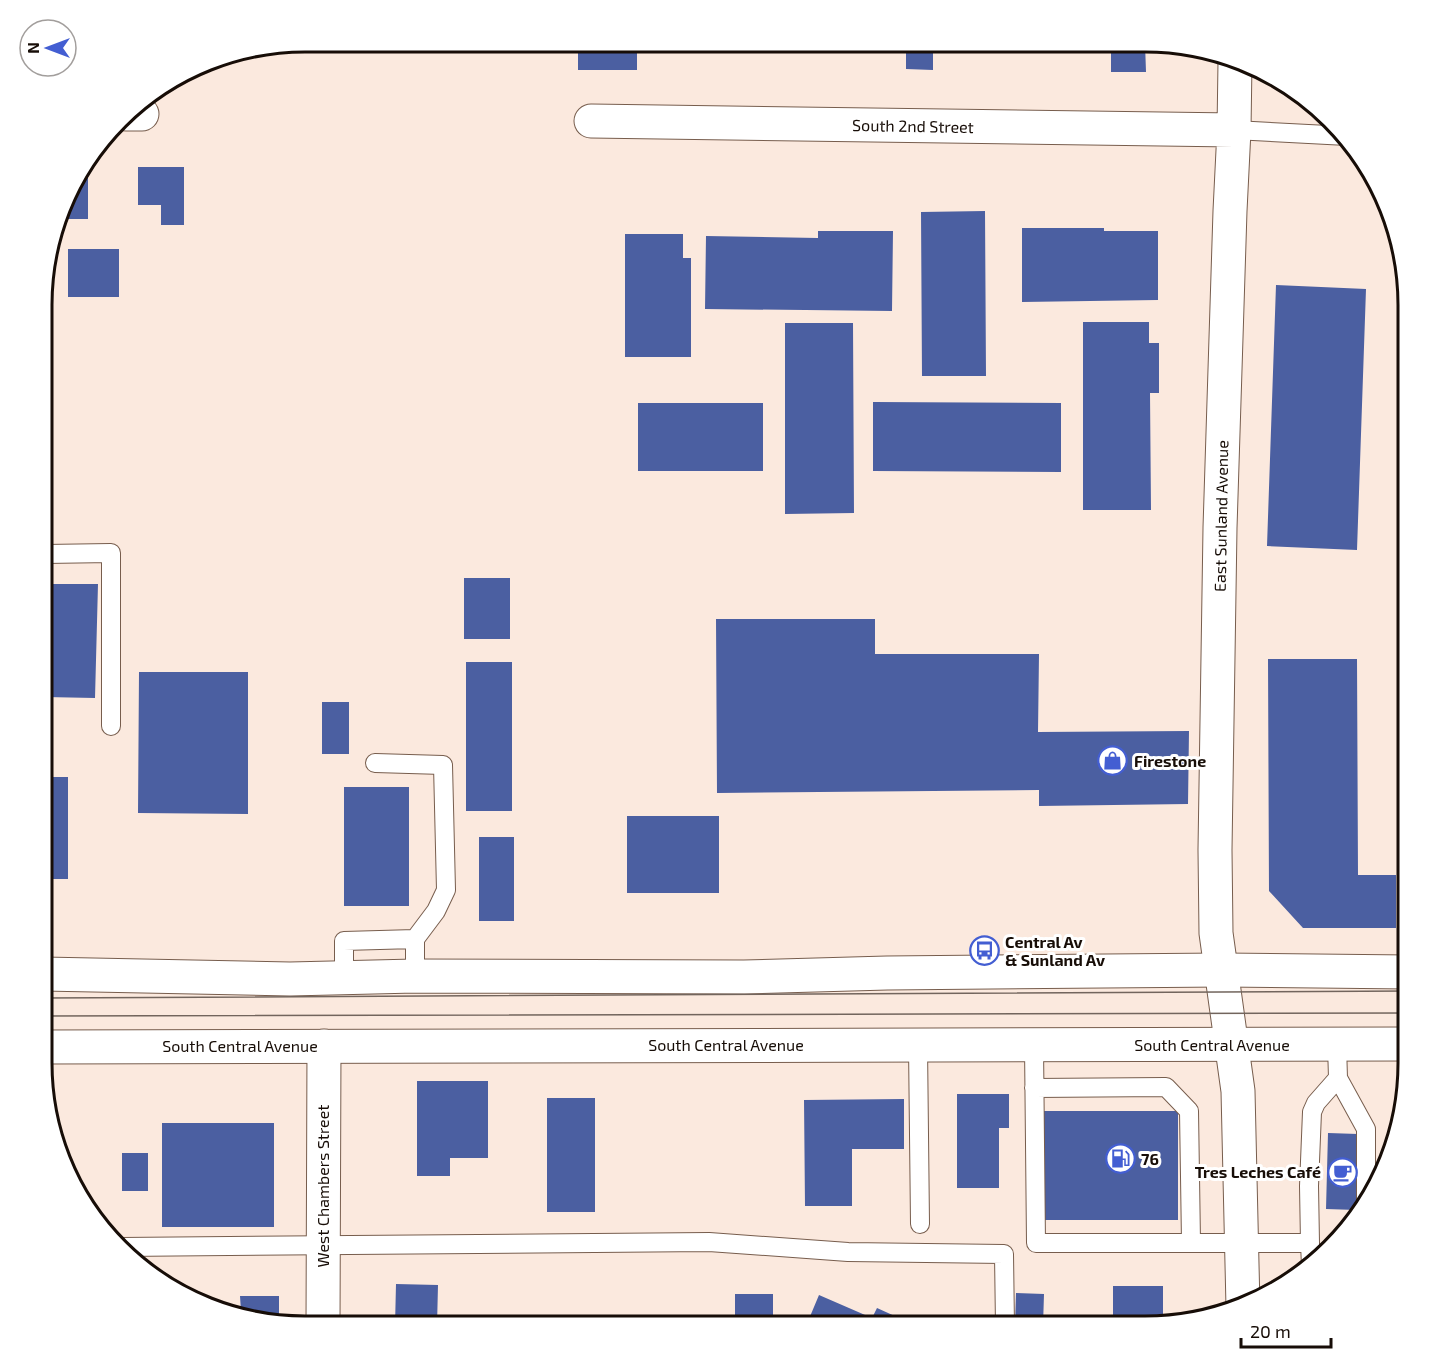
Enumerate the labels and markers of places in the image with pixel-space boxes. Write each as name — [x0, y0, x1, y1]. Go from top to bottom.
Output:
shop icon: Firestone — [1097, 745, 1129, 777]
place label: Firestone — [1134, 751, 1206, 770]
place label: Central Av & Sunland Av — [1005, 932, 1105, 969]
bus stop icon: Central Av & Sunland Av — [968, 935, 1000, 967]
fuel station icon: 76 — [1104, 1143, 1136, 1175]
place label: 76 — [1141, 1149, 1159, 1168]
cafe icon: Tres Leches Café — [1326, 1156, 1358, 1188]
place label: Tres Leches Café — [1195, 1162, 1321, 1181]

